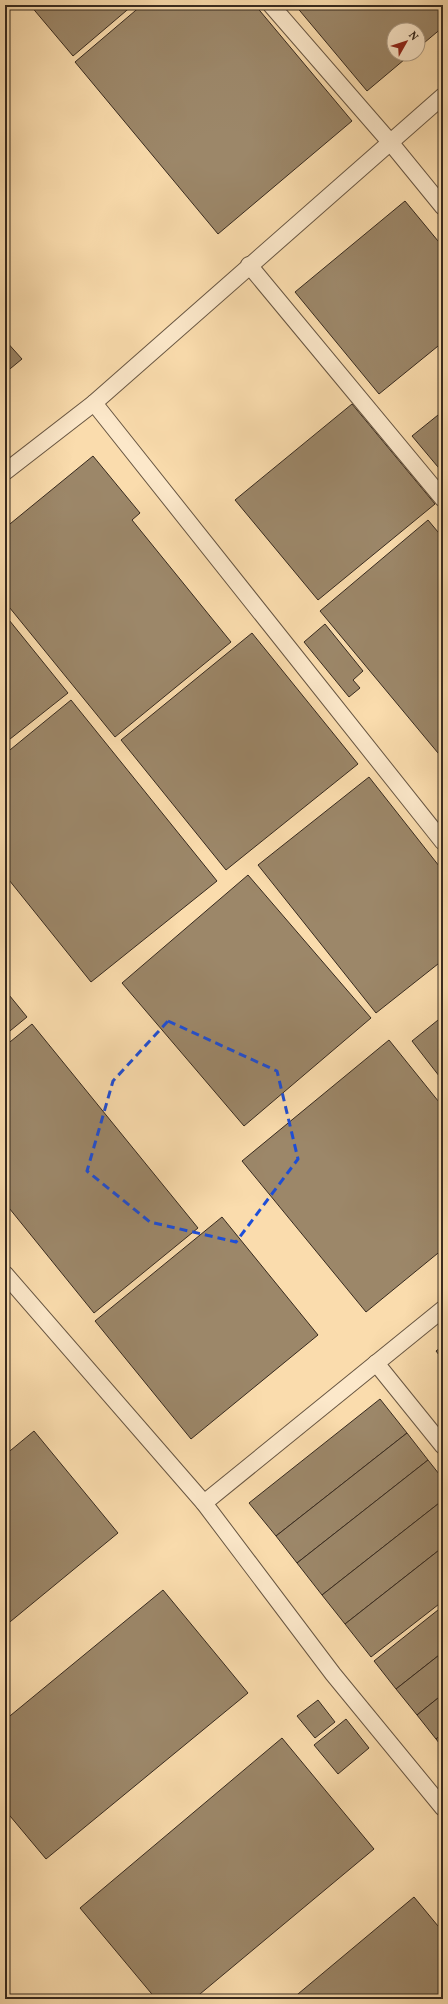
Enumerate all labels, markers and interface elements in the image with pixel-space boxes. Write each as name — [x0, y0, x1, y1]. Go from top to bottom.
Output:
north arrow — [386, 22, 426, 62]
text: N — [404, 29, 421, 44]

